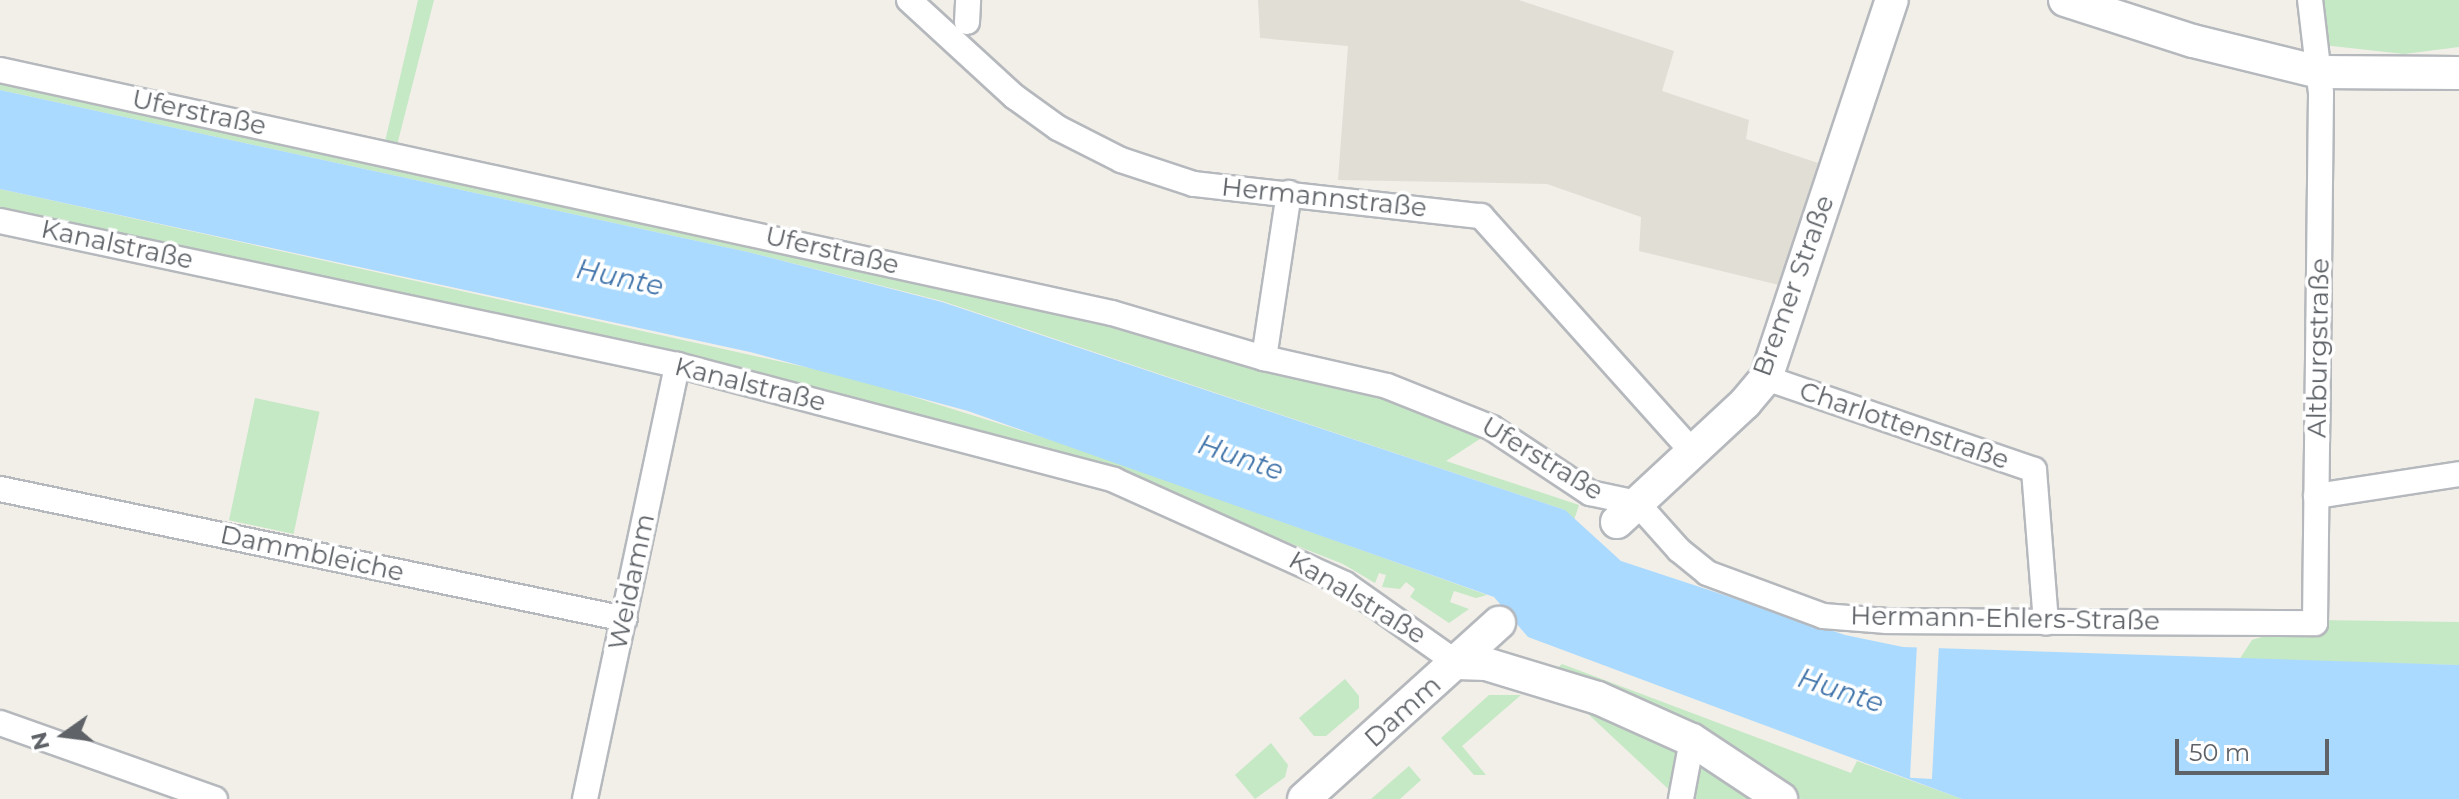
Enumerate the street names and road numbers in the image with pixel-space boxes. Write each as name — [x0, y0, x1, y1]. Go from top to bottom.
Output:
street label: Uferstraße — [129, 84, 269, 142]
street label: Hermannstraße — [1220, 172, 1428, 224]
street label: Bremer Straße — [1747, 191, 1841, 381]
street label: Kanalstraße — [38, 214, 196, 276]
street label: Uferstraße — [762, 220, 902, 282]
street label: Altburgstraße — [2302, 258, 2336, 438]
street label: Kanalstraße — [671, 351, 829, 419]
street label: Charlottenstraße — [1795, 376, 2013, 476]
street label: Uferstraße — [1476, 411, 1608, 507]
street label: Weidamm — [602, 511, 662, 653]
street label: Dammbleiche — [217, 519, 407, 589]
street label: Kanalstraße — [1283, 545, 1431, 651]
street label: Hermann-Ehlers-Straße — [1850, 601, 2160, 637]
street label: Damm — [1358, 670, 1448, 754]

